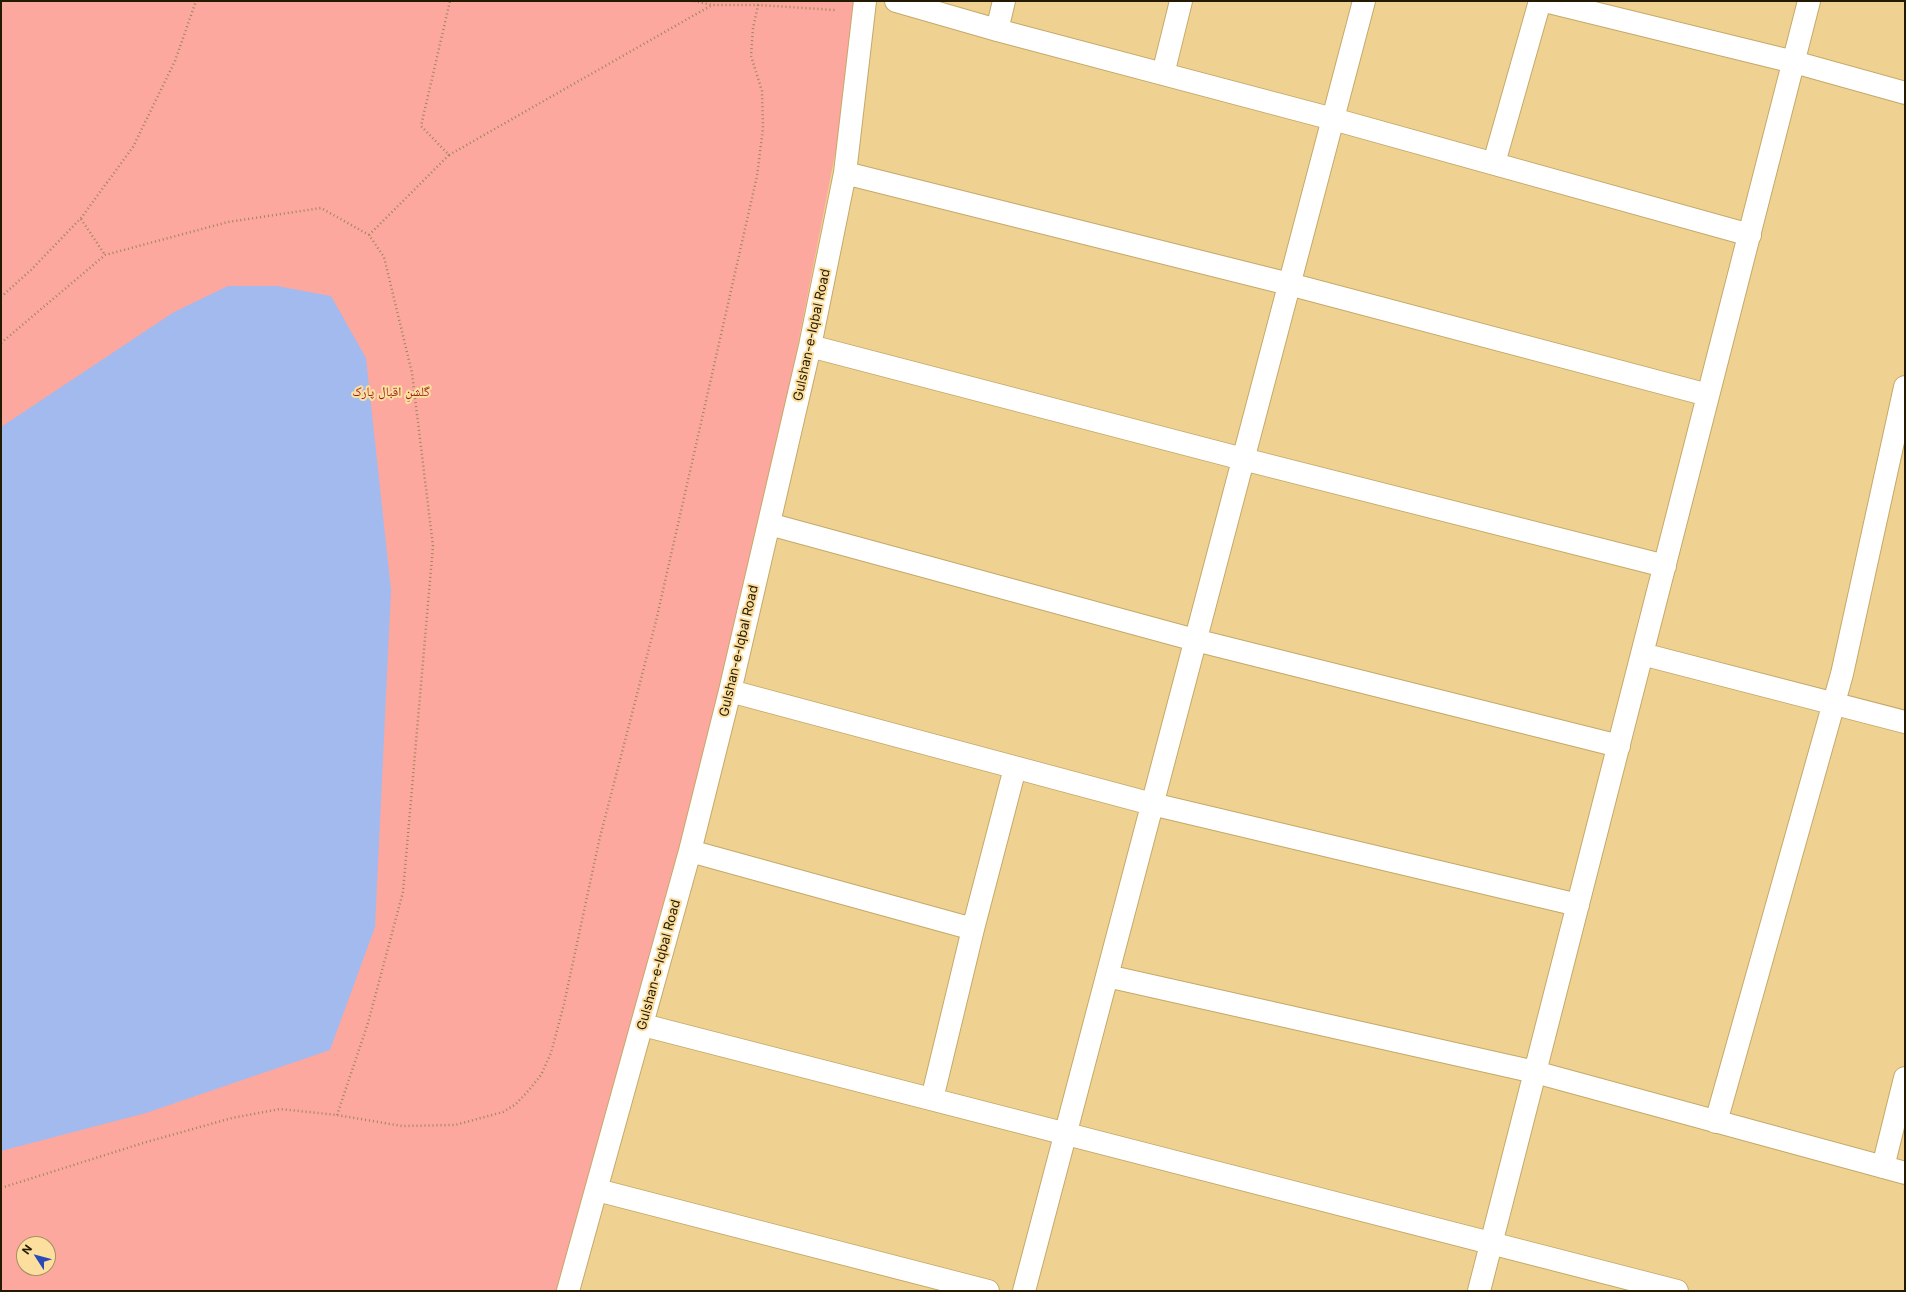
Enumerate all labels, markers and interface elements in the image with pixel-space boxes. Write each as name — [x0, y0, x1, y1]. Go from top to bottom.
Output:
street label: Gulshan-e-Iqbal Road — [790, 268, 834, 402]
park label: گلشنِ اقبال پارک — [352, 384, 430, 400]
street label: Gulshan-e-Iqbal Road — [716, 584, 762, 718]
street label: Gulshan-e-Iqbal Road — [634, 898, 684, 1032]
north arrow — [16, 1236, 56, 1276]
text: N — [19, 1242, 35, 1257]

